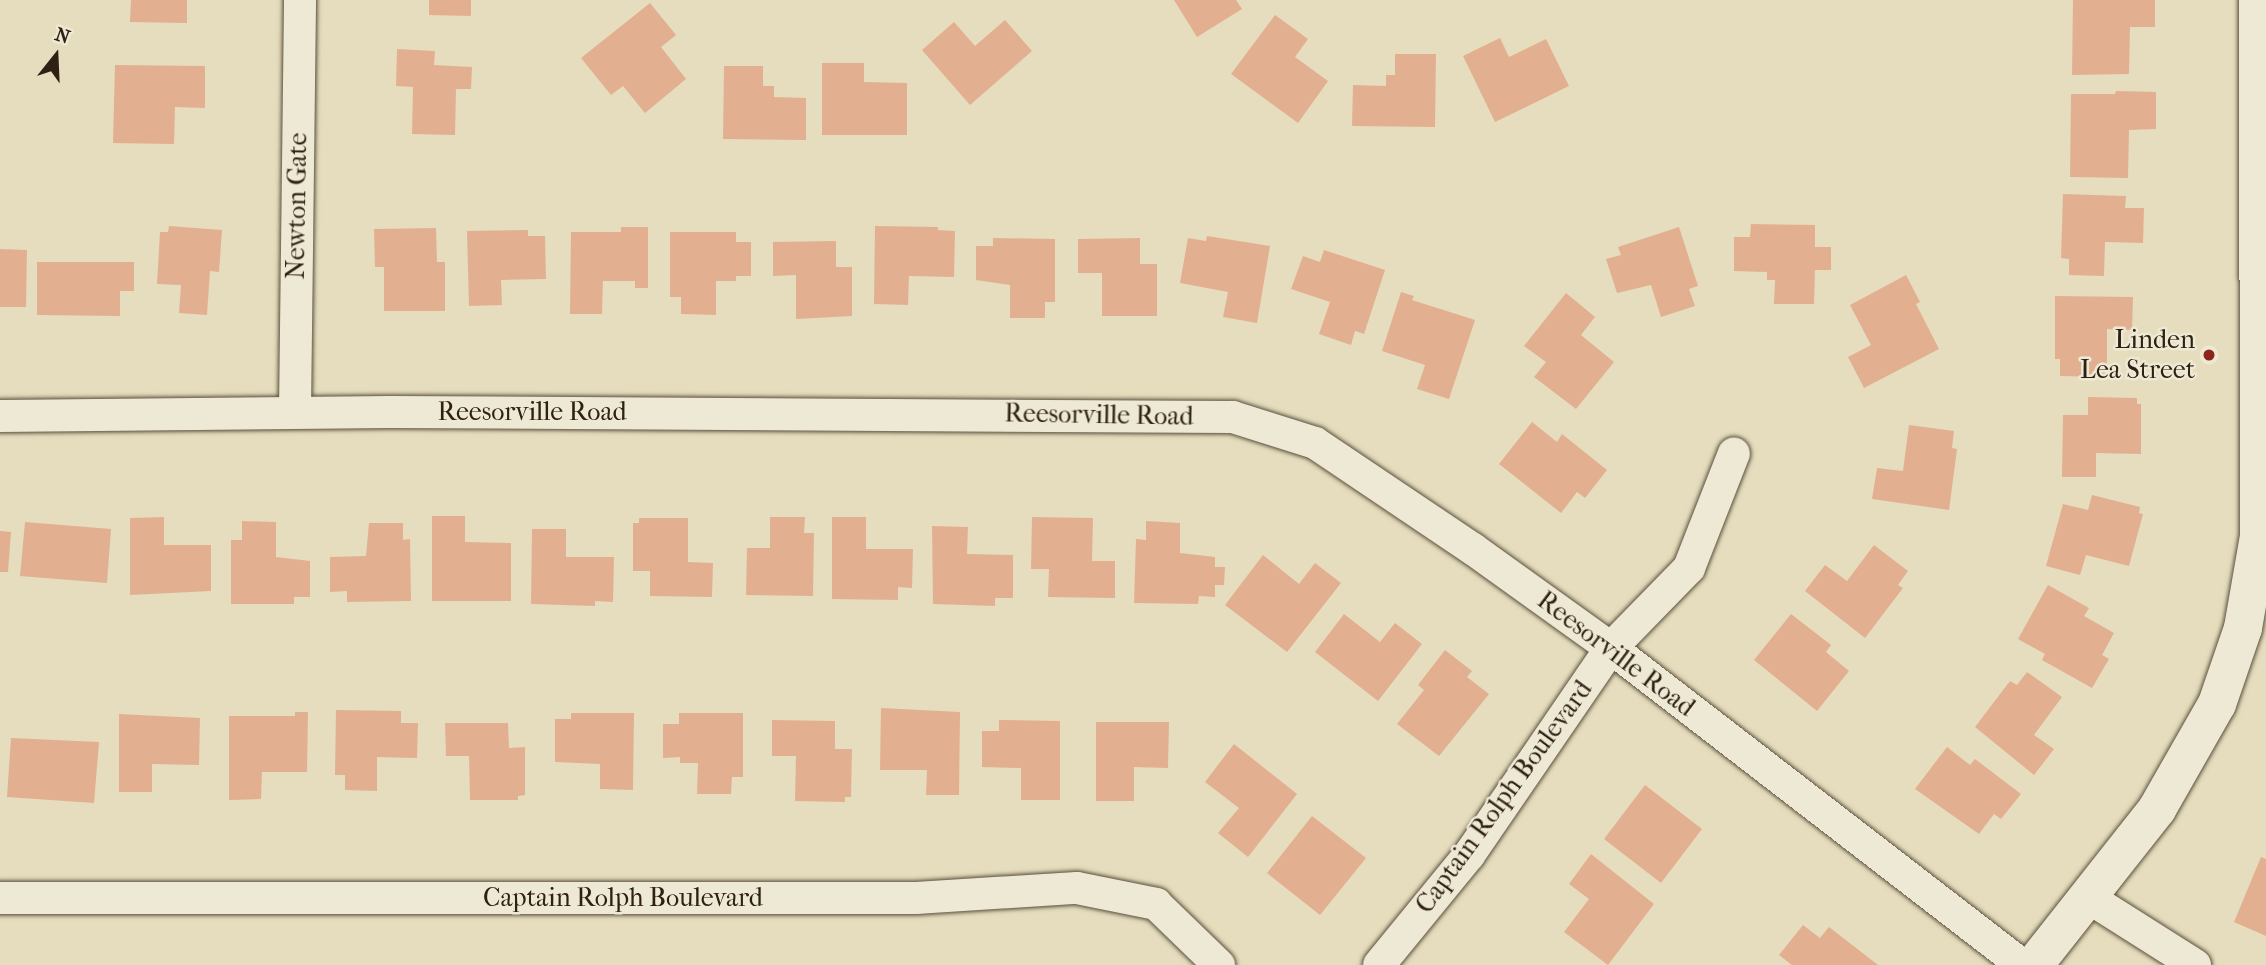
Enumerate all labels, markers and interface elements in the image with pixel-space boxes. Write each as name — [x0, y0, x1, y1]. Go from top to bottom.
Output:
north arrow — [21, 21, 91, 91]
text: N — [52, 23, 73, 49]
street label: Newton Gate — [280, 132, 314, 280]
place label: Linden Lea Street — [2080, 324, 2195, 386]
marker: Linden Lea Street — [2201, 347, 2217, 363]
street label: Reesorville Road — [437, 396, 627, 428]
street label: Reesorville Road — [1004, 398, 1194, 432]
street label: Reesorville Road — [1531, 585, 1701, 723]
street label: Captain Rolph Boulevard — [1409, 675, 1599, 919]
street label: Captain Rolph Boulevard — [483, 882, 763, 914]

